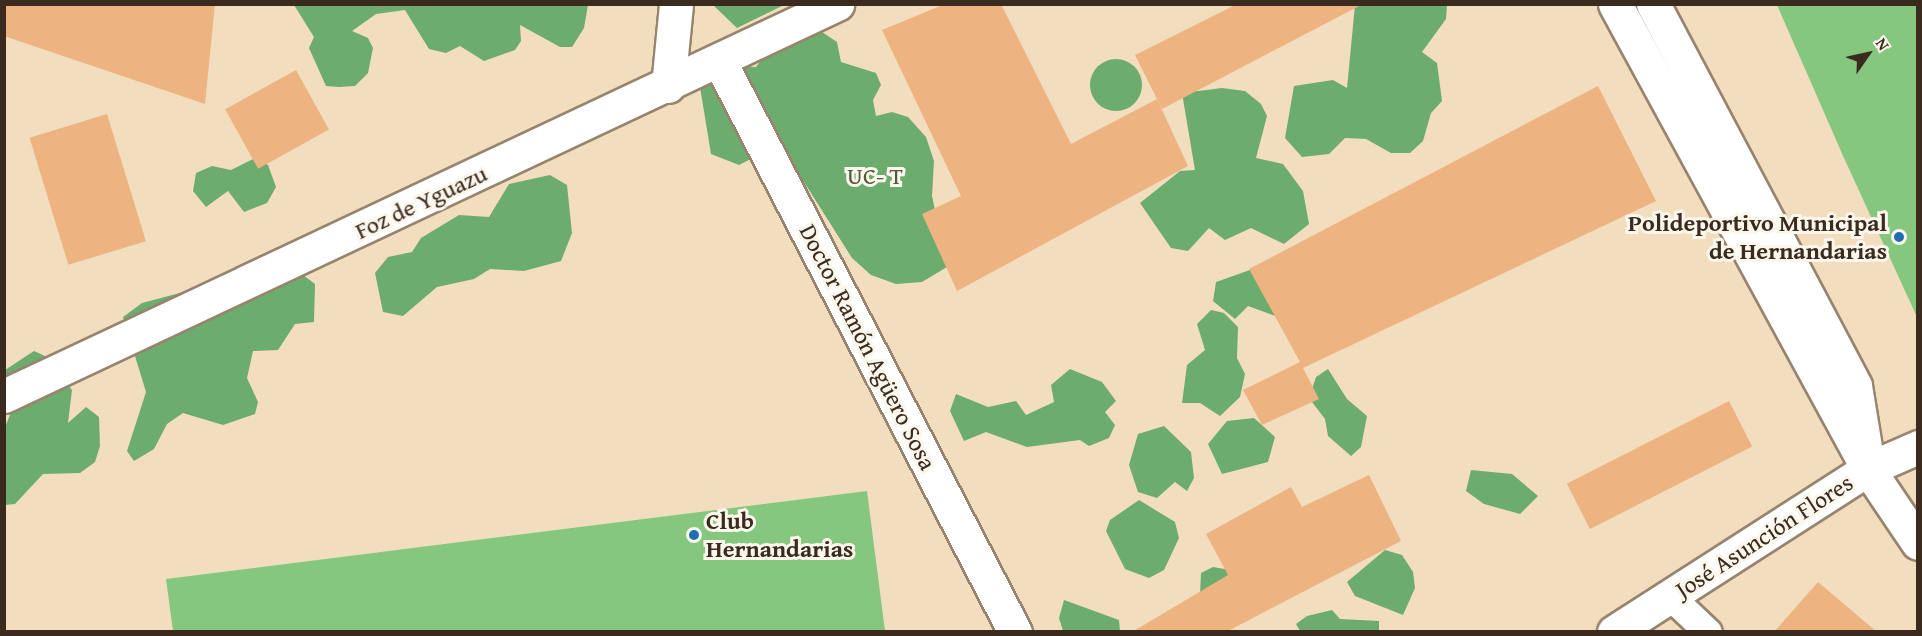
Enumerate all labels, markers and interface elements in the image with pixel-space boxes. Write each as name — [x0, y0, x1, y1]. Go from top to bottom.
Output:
north arrow — [1838, 24, 1898, 84]
text: N — [1870, 33, 1896, 55]
street label: Foz de Yguazu — [350, 159, 492, 245]
park label: UC- T — [847, 162, 903, 190]
place label: Polideportivo Municipal de Hernandarias — [1628, 209, 1887, 265]
street label: Doctor Ramón Agüero Sosa — [793, 219, 943, 475]
marker: Polideportivo Municipal de Hernandarias — [1892, 230, 1906, 244]
street label: José Asunción Flores — [1670, 468, 1858, 604]
place label: Club Hernandarias — [706, 507, 853, 563]
marker: Club Hernandarias — [687, 528, 701, 542]

